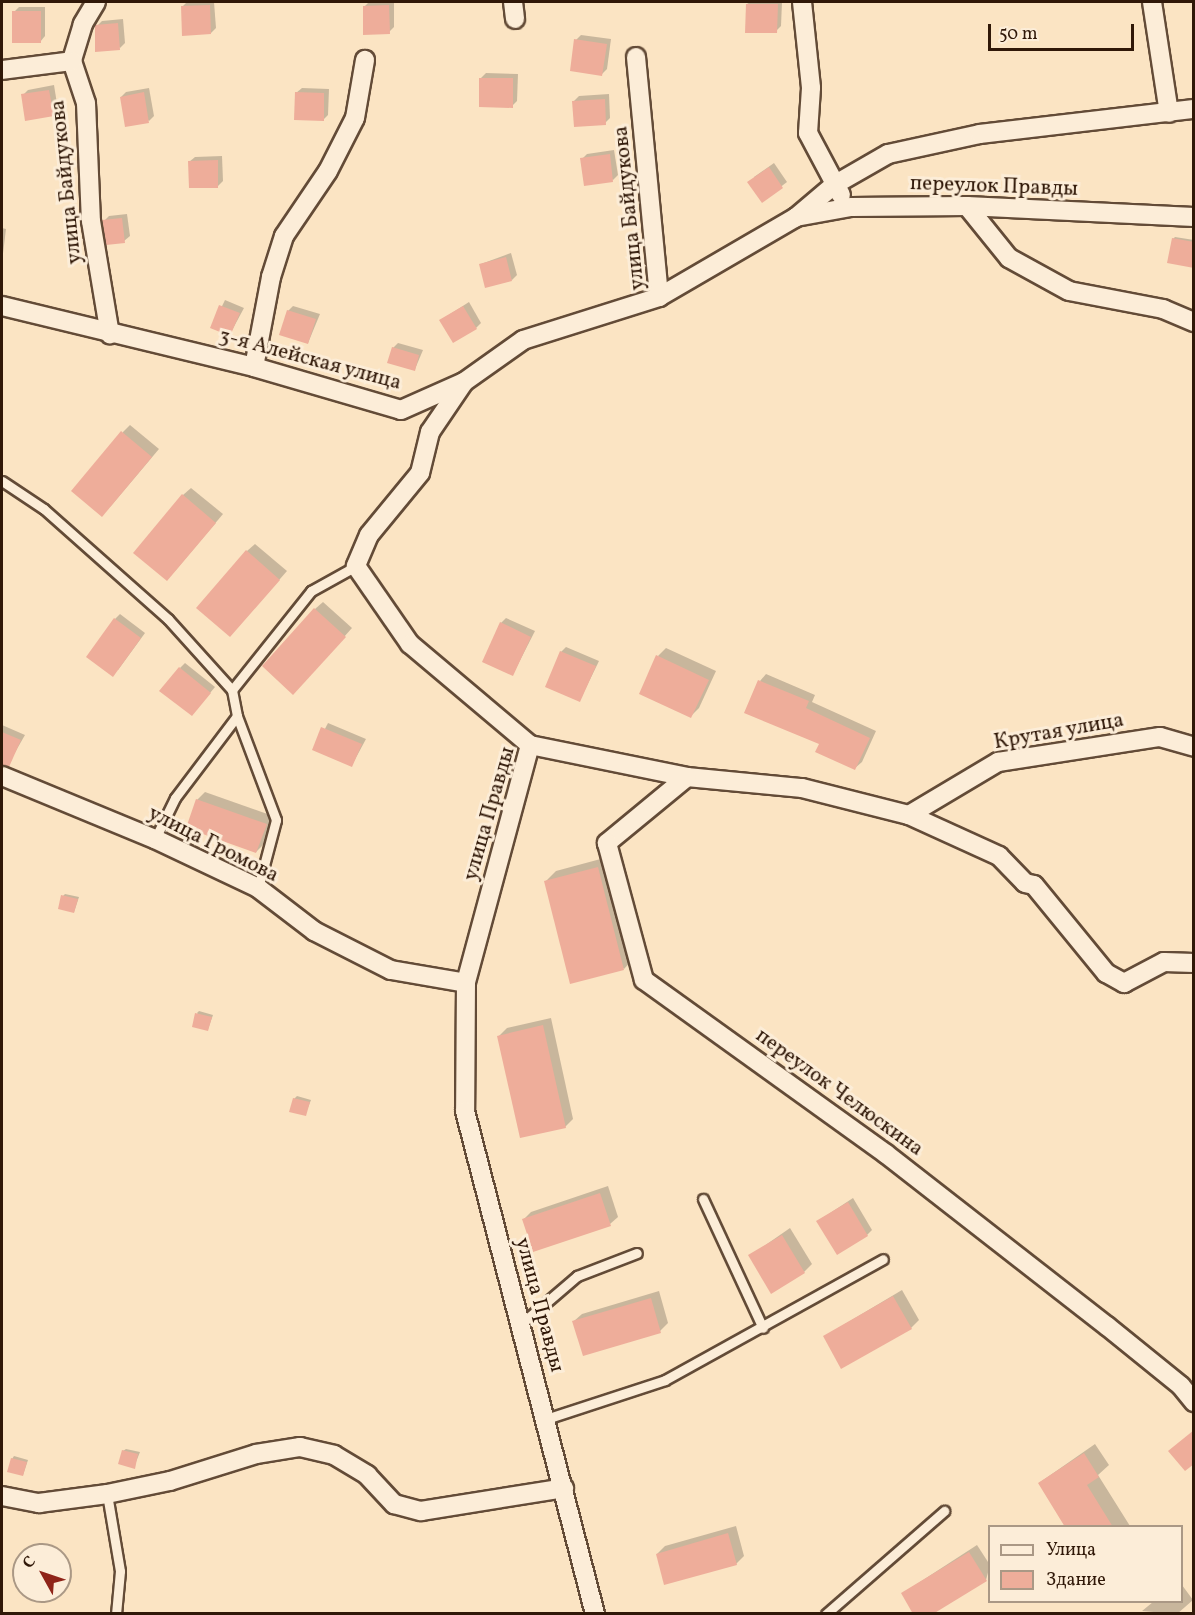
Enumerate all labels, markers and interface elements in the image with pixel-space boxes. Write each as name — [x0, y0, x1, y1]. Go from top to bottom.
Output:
scale bar — [991, 12, 1136, 50]
text: 50 m — [999, 22, 1038, 47]
street label: улица Байдукова — [46, 99, 88, 265]
street label: улица Байдукова — [609, 125, 651, 291]
street label: переулок Правды — [910, 171, 1078, 203]
street label: 3-я Алейская улица — [216, 323, 404, 397]
street label: Крутая улица — [992, 708, 1126, 756]
street label: улица Правды — [459, 744, 521, 884]
street label: улица Громова — [144, 801, 282, 889]
street label: переулок Челюскина — [750, 1024, 928, 1162]
street label: улица Правды — [509, 1235, 569, 1375]
legend — [988, 1525, 1183, 1603]
text: Улица — [1046, 1538, 1096, 1563]
north arrow — [12, 1543, 72, 1603]
text: С — [18, 1552, 41, 1574]
text: Здание — [1046, 1568, 1106, 1593]

